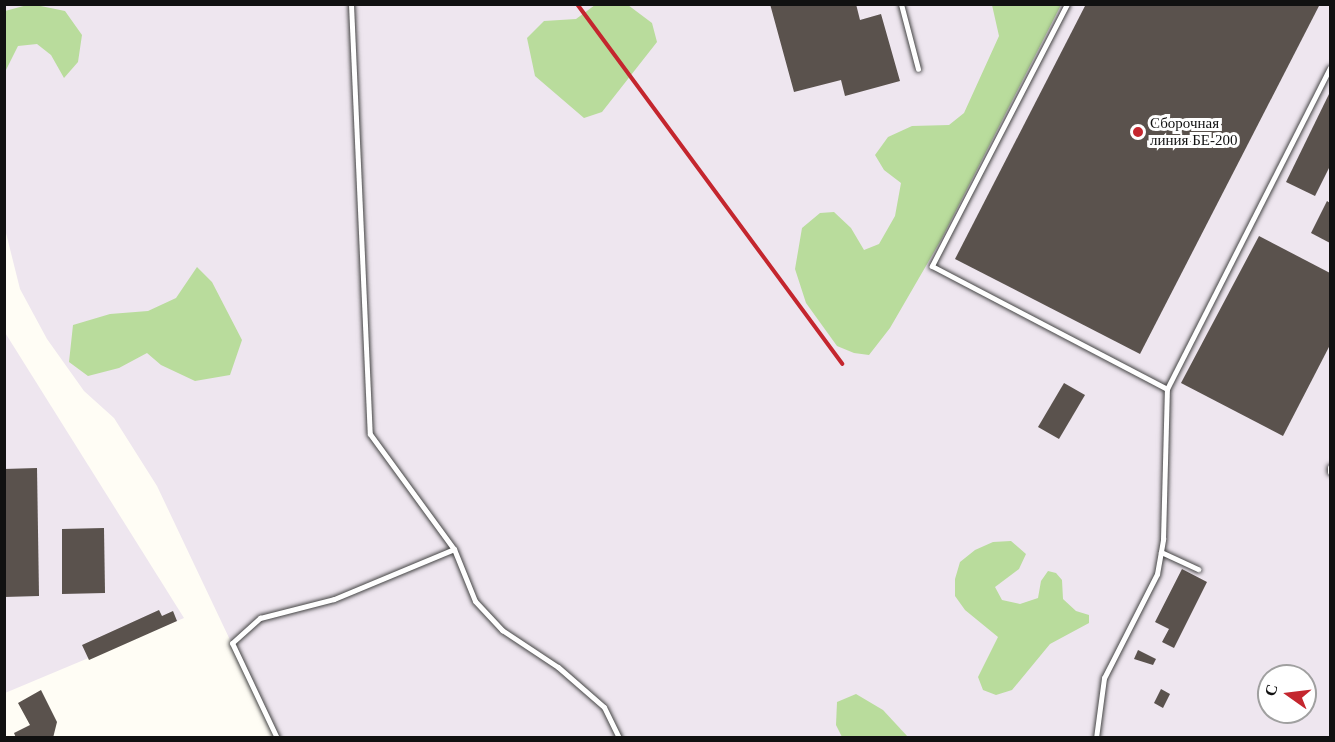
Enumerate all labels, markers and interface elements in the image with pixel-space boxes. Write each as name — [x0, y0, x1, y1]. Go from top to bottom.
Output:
place label: Сборочная линия БЕ-200 — [1150, 114, 1237, 149]
marker: Сборочная линия БЕ-200 — [1131, 125, 1145, 139]
north arrow — [1257, 664, 1317, 724]
text: С — [1261, 682, 1281, 698]

